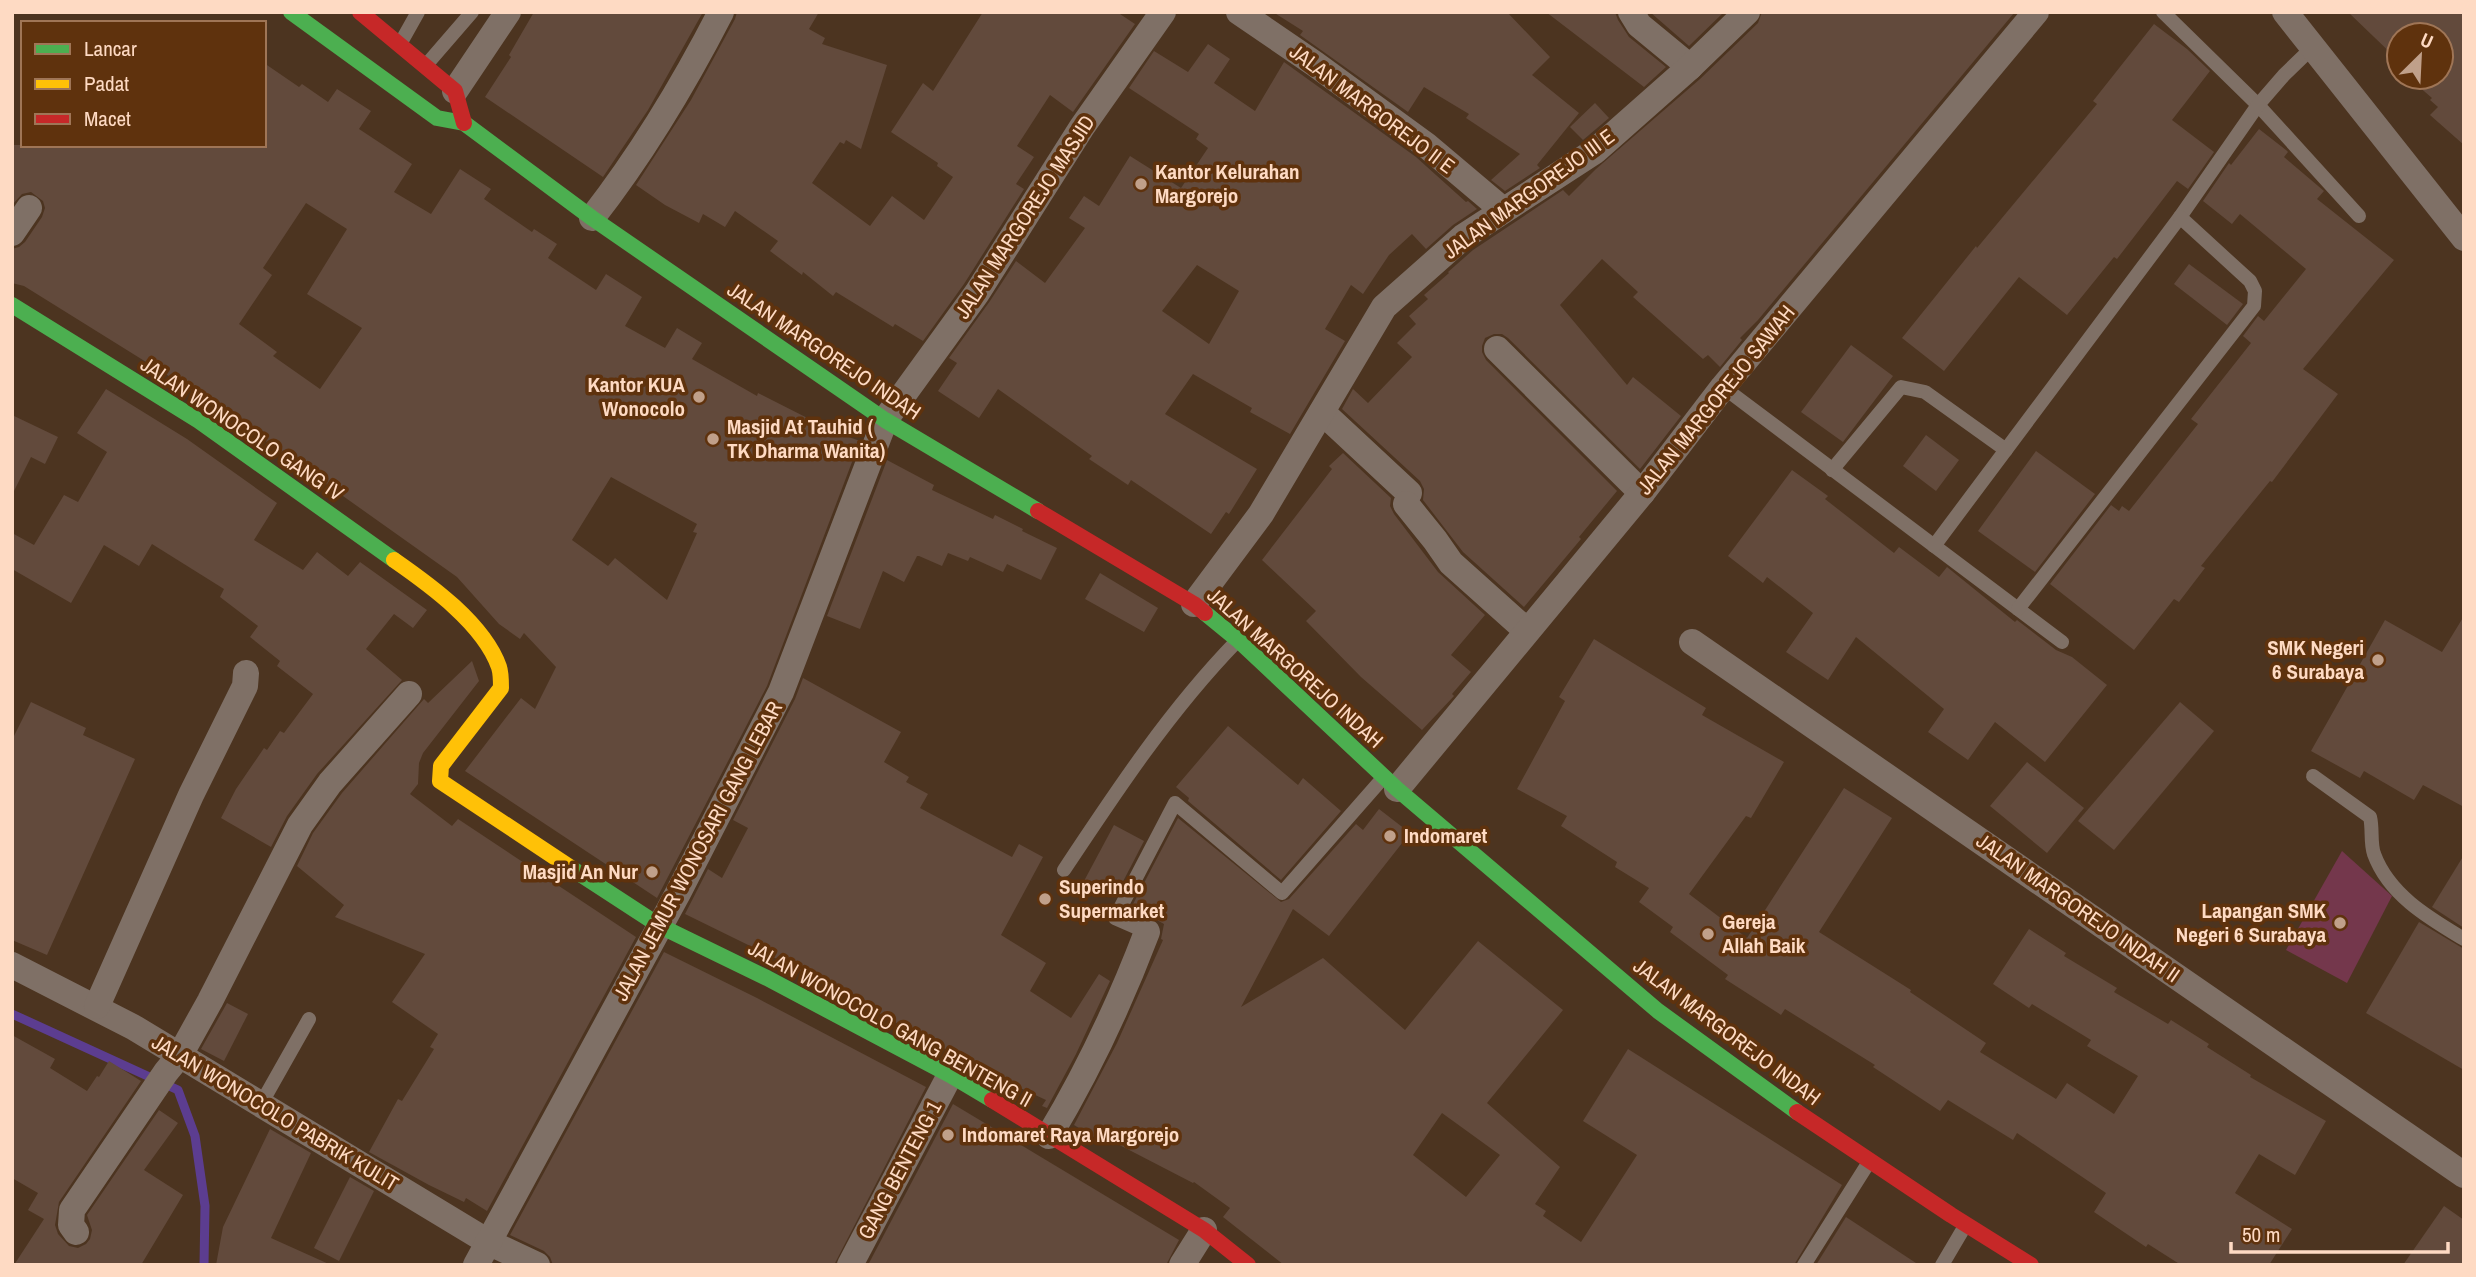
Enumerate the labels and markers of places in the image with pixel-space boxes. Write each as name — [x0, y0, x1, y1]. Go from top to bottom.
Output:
place label: Kantor Kelurahan Margorejo — [1155, 157, 1299, 210]
marker: Kantor Kelurahan Margorejo — [1133, 176, 1149, 192]
place label: Kantor KUA Wonocolo — [587, 370, 686, 423]
marker: Kantor KUA Wonocolo — [691, 389, 707, 405]
place label: Masjid At Tauhid ( TK Dharma Wanita) — [727, 412, 885, 465]
marker: Masjid At Tauhid ( TK Dharma Wanita) — [705, 431, 721, 447]
place label: SMK Negeri 6 Surabaya — [2267, 633, 2364, 686]
marker: SMK Negeri 6 Surabaya — [2370, 652, 2386, 668]
place label: Indomaret — [1404, 821, 1488, 850]
marker: Indomaret — [1382, 828, 1398, 844]
place label: Masjid An Nur — [523, 857, 638, 886]
marker: Masjid An Nur — [644, 864, 660, 880]
place label: Superindo Supermarket — [1059, 872, 1165, 925]
marker: Superindo Supermarket — [1037, 891, 1053, 907]
place label: Lapangan SMK Negeri 6 Surabaya — [2176, 896, 2327, 949]
place label: Gereja Allah Baik — [1722, 907, 1806, 960]
marker: Lapangan SMK Negeri 6 Surabaya — [2332, 915, 2348, 931]
marker: Gereja Allah Baik — [1700, 926, 1716, 942]
place label: Indomaret Raya Margorejo — [962, 1120, 1179, 1149]
marker: Indomaret Raya Margorejo — [940, 1127, 956, 1143]

